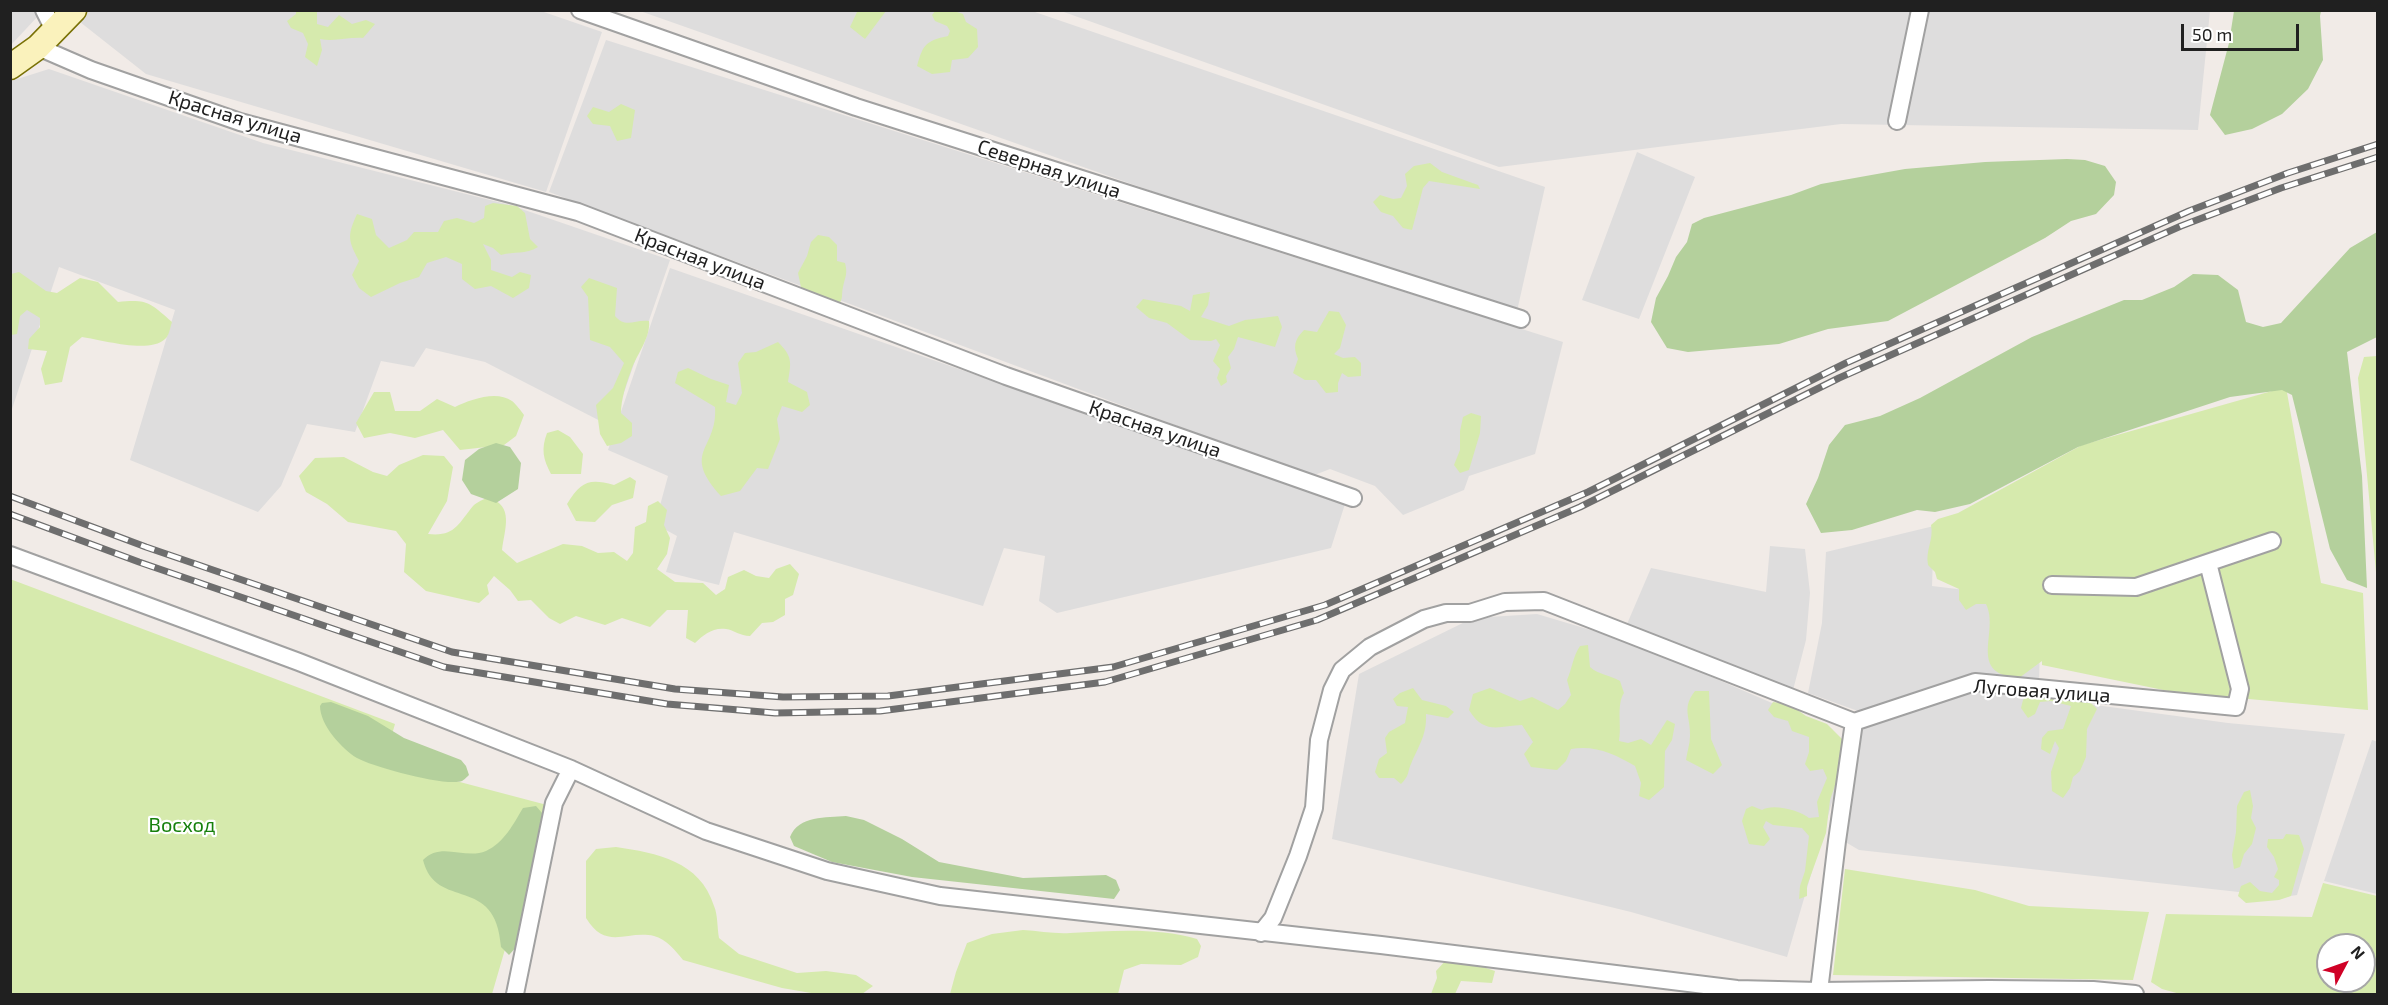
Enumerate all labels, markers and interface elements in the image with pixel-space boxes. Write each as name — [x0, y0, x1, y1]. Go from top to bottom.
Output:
scale bar — [2184, 12, 2302, 50]
text: 50 m — [2192, 23, 2232, 45]
street label: Красная улица — [165, 85, 305, 149]
street label: Северная улица — [974, 135, 1124, 203]
street label: Красная улица — [631, 223, 769, 295]
street label: Красная улица — [1086, 395, 1224, 463]
street label: Луговая улица — [1973, 674, 2111, 708]
park label: Восход — [149, 813, 215, 837]
north arrow — [2316, 933, 2376, 993]
text: N — [2347, 942, 2369, 963]

